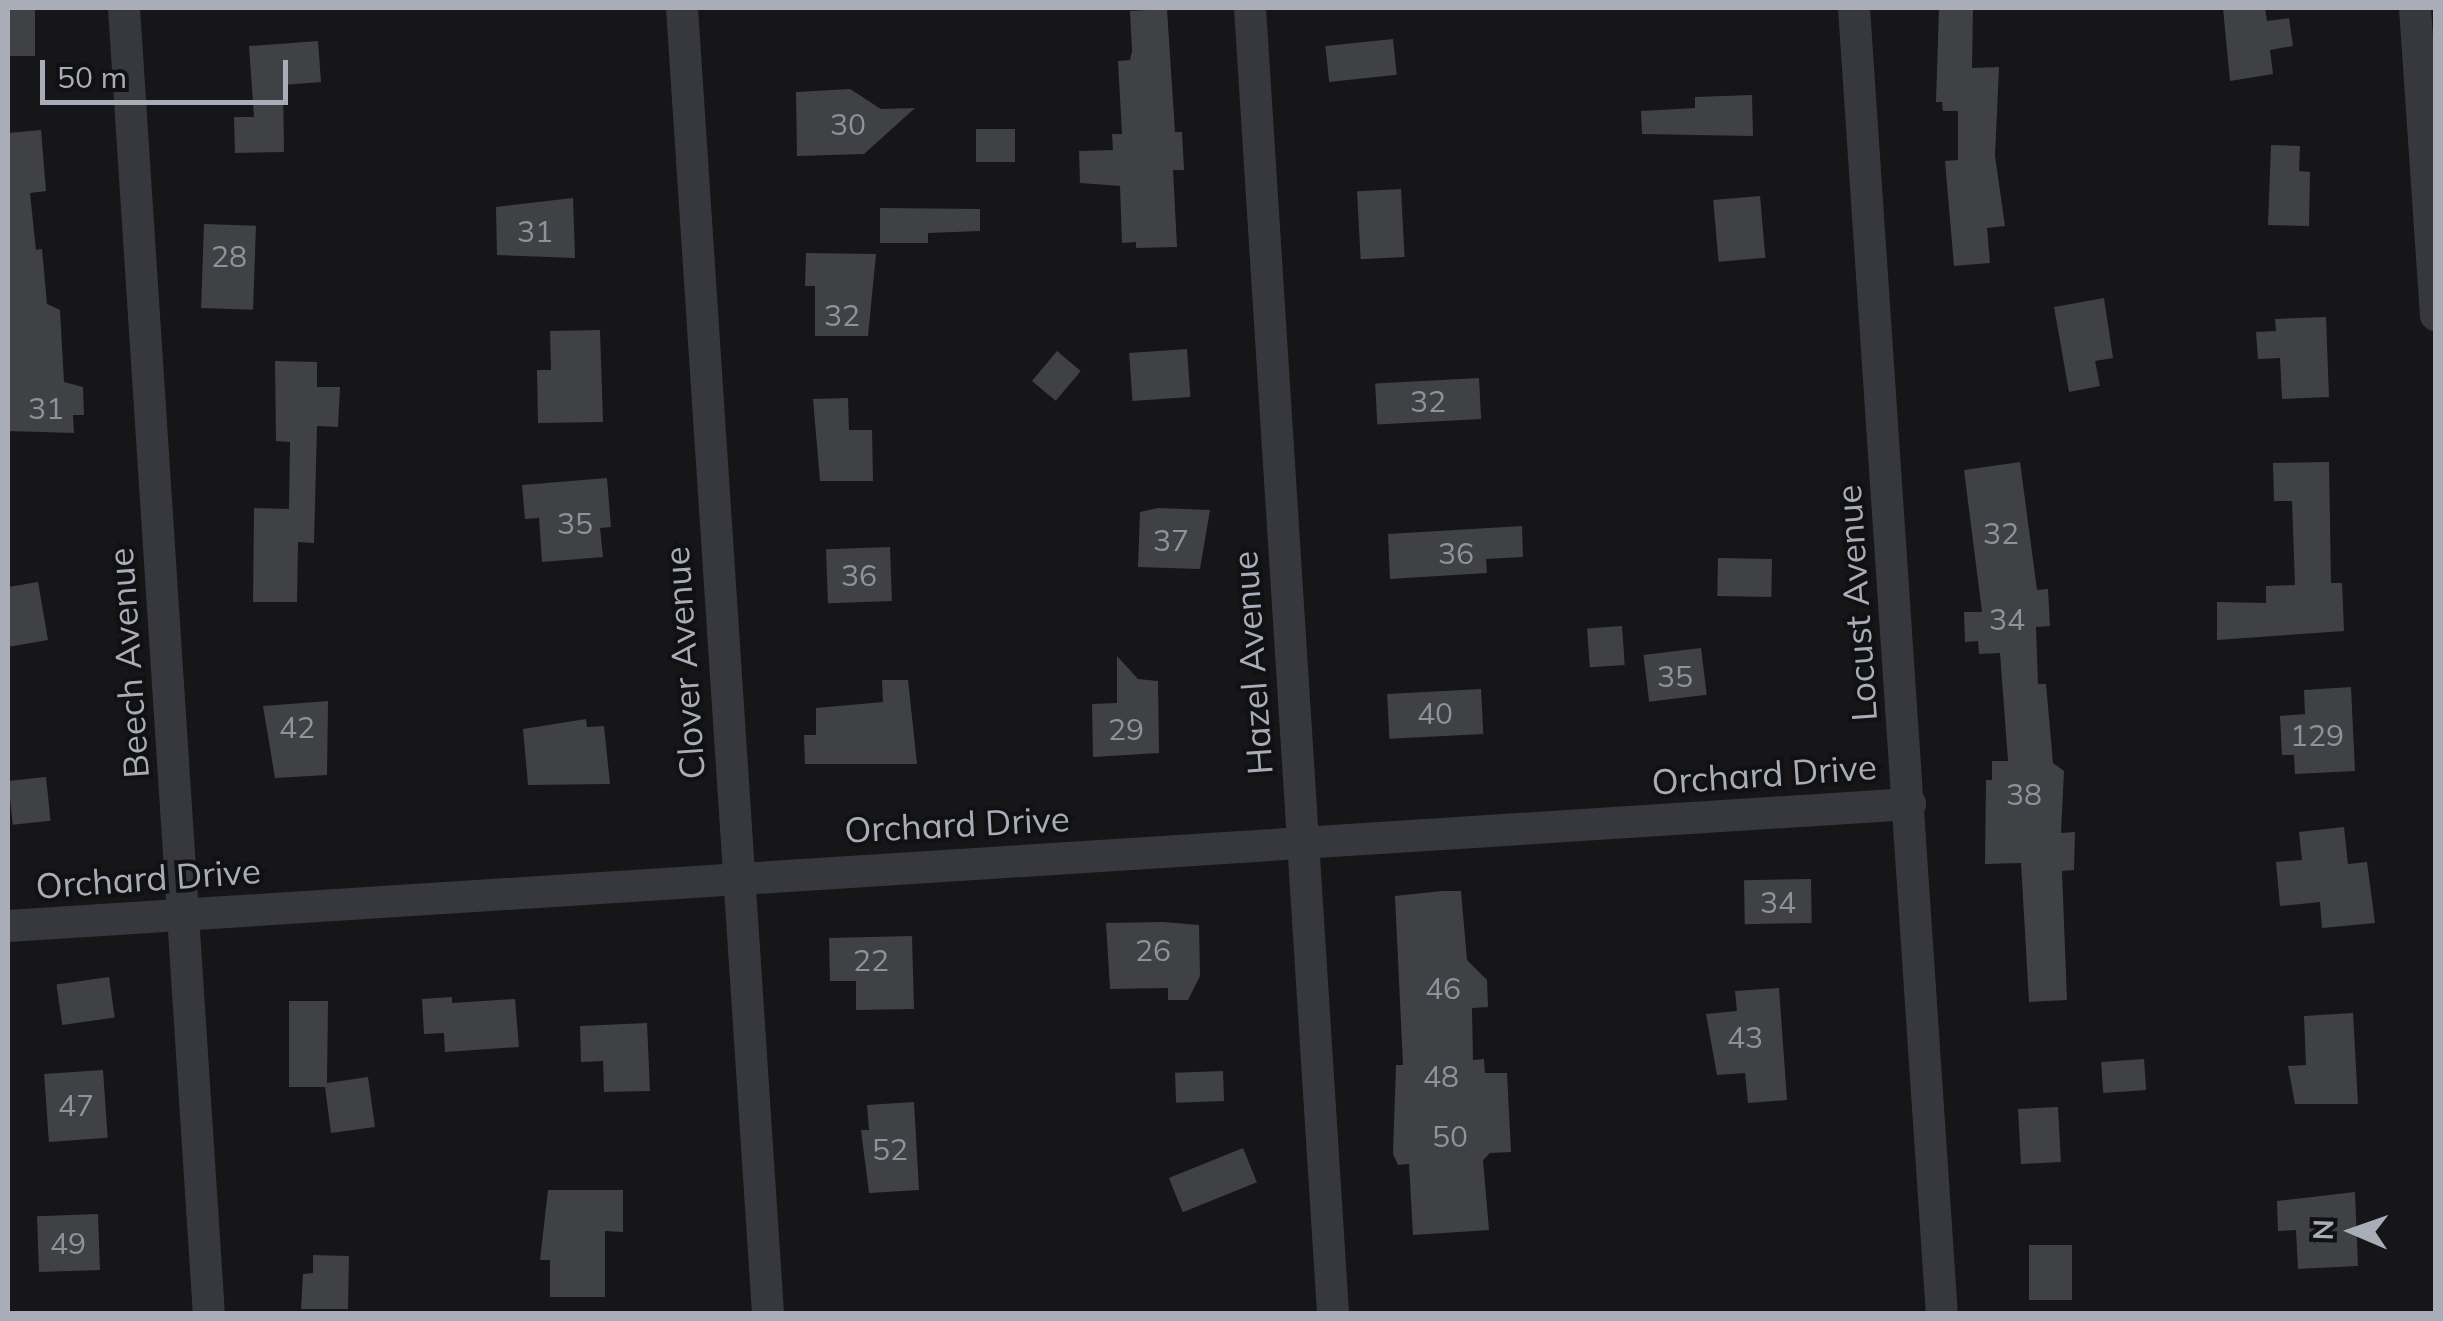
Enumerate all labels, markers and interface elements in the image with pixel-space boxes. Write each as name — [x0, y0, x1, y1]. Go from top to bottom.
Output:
scale bar — [45, 40, 292, 102]
text: 50 m — [57, 58, 127, 96]
house number: 30 — [830, 106, 866, 142]
house number: 31 — [517, 213, 553, 249]
house number: 28 — [211, 238, 247, 274]
house number: 32 — [824, 297, 860, 333]
house number: 32 — [1410, 383, 1446, 419]
house number: 31 — [28, 390, 64, 426]
street label: Locust Avenue — [1827, 483, 1885, 723]
house number: 35 — [557, 505, 593, 541]
house number: 32 — [1983, 515, 2019, 551]
house number: 37 — [1153, 522, 1189, 558]
house number: 36 — [1438, 535, 1474, 571]
street label: Clover Avenue — [655, 545, 713, 781]
street label: Beech Avenue — [99, 546, 157, 780]
street label: Hazel Avenue — [1223, 550, 1281, 776]
house number: 36 — [841, 557, 877, 593]
house number: 34 — [1989, 601, 2025, 637]
house number: 35 — [1657, 658, 1693, 694]
house number: 40 — [1417, 695, 1453, 731]
house number: 42 — [279, 709, 315, 745]
house number: 29 — [1108, 711, 1144, 747]
house number: 129 — [2290, 717, 2344, 753]
street label: Orchard Drive — [1650, 745, 1878, 803]
house number: 38 — [2006, 776, 2042, 812]
street label: Orchard Drive — [843, 797, 1071, 851]
street label: Orchard Drive — [34, 849, 262, 907]
house number: 34 — [1760, 884, 1796, 920]
house number: 26 — [1135, 932, 1171, 968]
house number: 22 — [853, 942, 889, 978]
house number: 46 — [1425, 970, 1461, 1006]
house number: 43 — [1727, 1019, 1763, 1055]
house number: 48 — [1423, 1058, 1459, 1094]
house number: 47 — [58, 1087, 94, 1123]
house number: 50 — [1432, 1118, 1468, 1154]
house number: 52 — [872, 1131, 908, 1167]
north arrow — [2303, 1181, 2403, 1281]
text: N — [2305, 1219, 2340, 1241]
house number: 49 — [50, 1225, 86, 1261]

